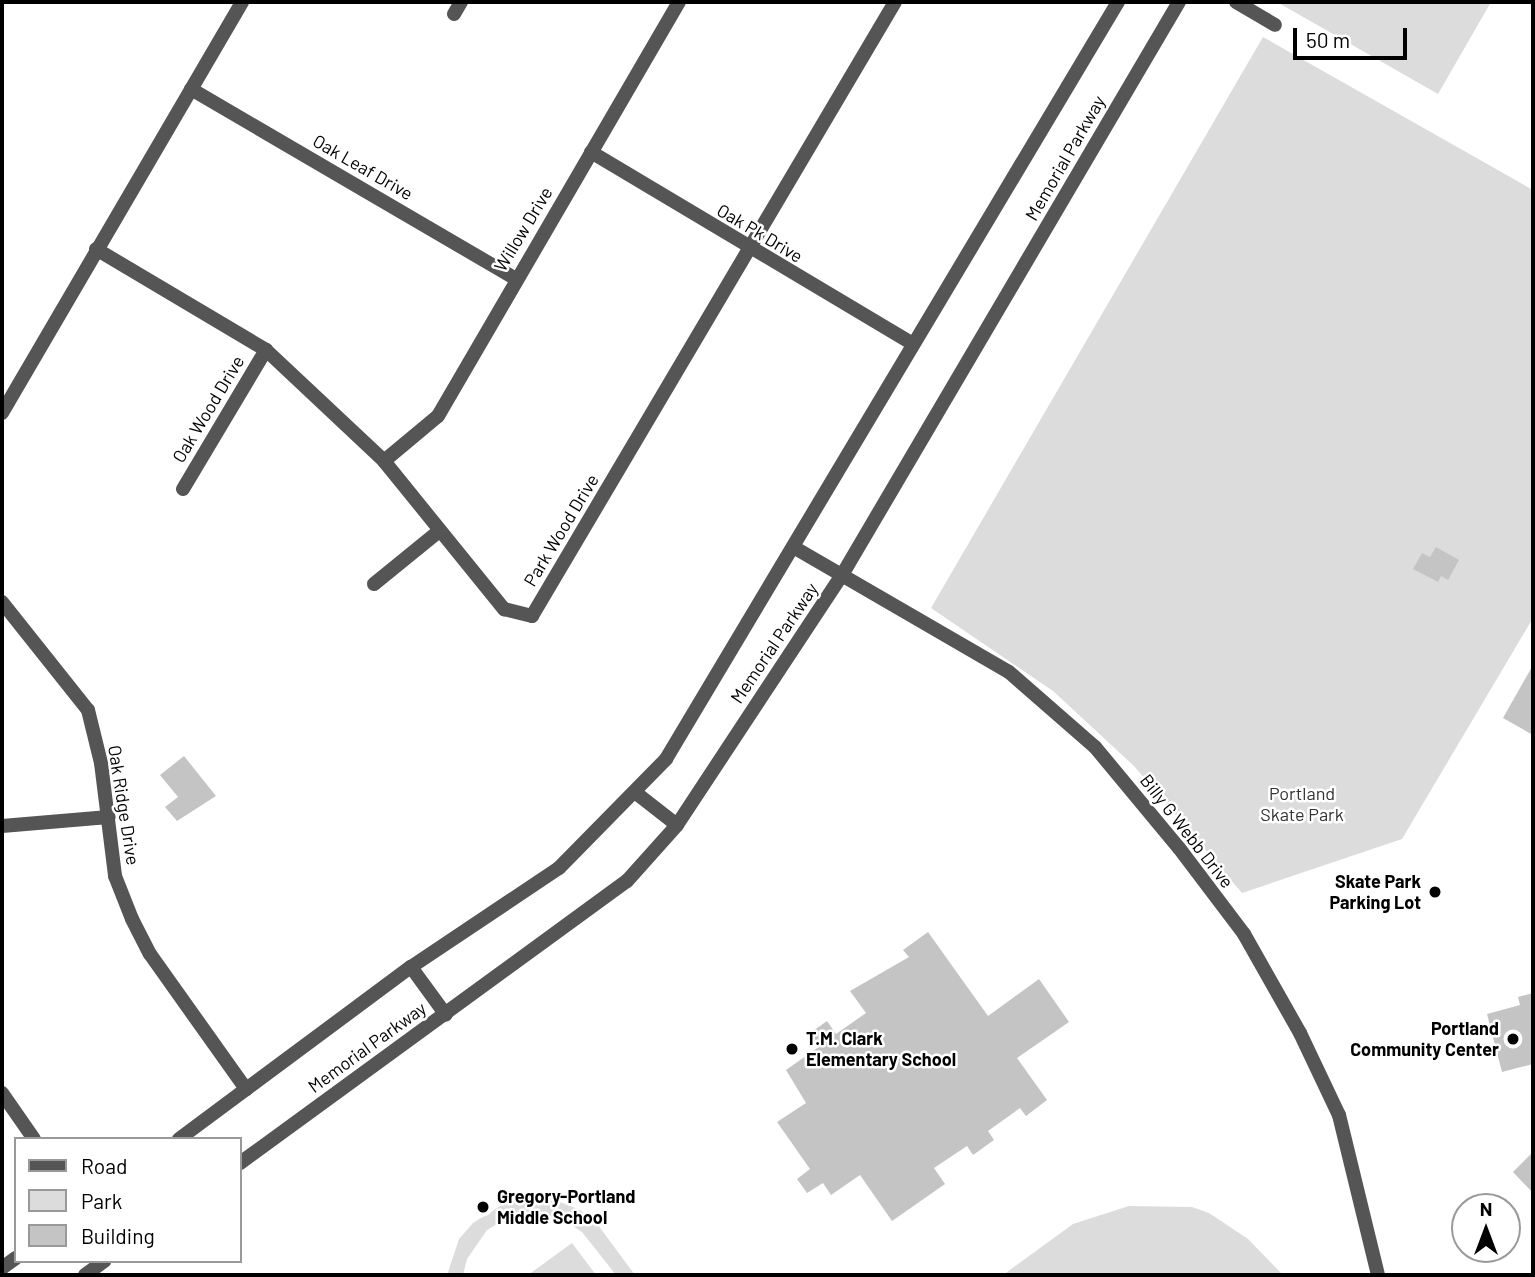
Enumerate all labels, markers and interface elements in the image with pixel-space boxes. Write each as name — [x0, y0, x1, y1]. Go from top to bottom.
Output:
scale bar — [1297, 14, 1411, 58]
text: 50 m — [1306, 27, 1350, 52]
street label: Memorial Parkway — [1020, 92, 1110, 224]
street label: Oak Leaf Drive — [309, 130, 417, 204]
street label: Willow Drive — [489, 183, 557, 275]
street label: Oak Pk Drive — [713, 199, 807, 267]
street label: Oak Wood Drive — [168, 352, 248, 466]
street label: Park Wood Drive — [519, 470, 603, 590]
street label: Memorial Parkway — [726, 579, 822, 707]
street label: Oak Ridge Drive — [104, 743, 144, 867]
street label: Billy G Webb Drive — [1136, 770, 1238, 892]
park label: Portland Skate Park — [1260, 783, 1344, 826]
place label: Skate Park Parking Lot — [1329, 871, 1421, 914]
marker: Skate Park Parking Lot — [1427, 884, 1443, 900]
street label: Memorial Parkway — [304, 997, 430, 1097]
place label: Portland Community Center — [1350, 1018, 1499, 1060]
place label: T.M. Clark Elementary School — [806, 1028, 956, 1070]
marker: Portland Community Center — [1505, 1031, 1521, 1047]
marker: T.M. Clark Elementary School — [784, 1041, 800, 1057]
legend — [14, 1137, 242, 1263]
text: Road — [81, 1153, 127, 1178]
place label: Gregory-Portland Middle School — [497, 1186, 635, 1228]
text: Park — [81, 1188, 122, 1213]
north arrow — [1451, 1193, 1521, 1263]
text: N — [1480, 1197, 1492, 1220]
marker: Gregory-Portland Middle School — [475, 1199, 491, 1215]
text: Building — [81, 1223, 155, 1248]

